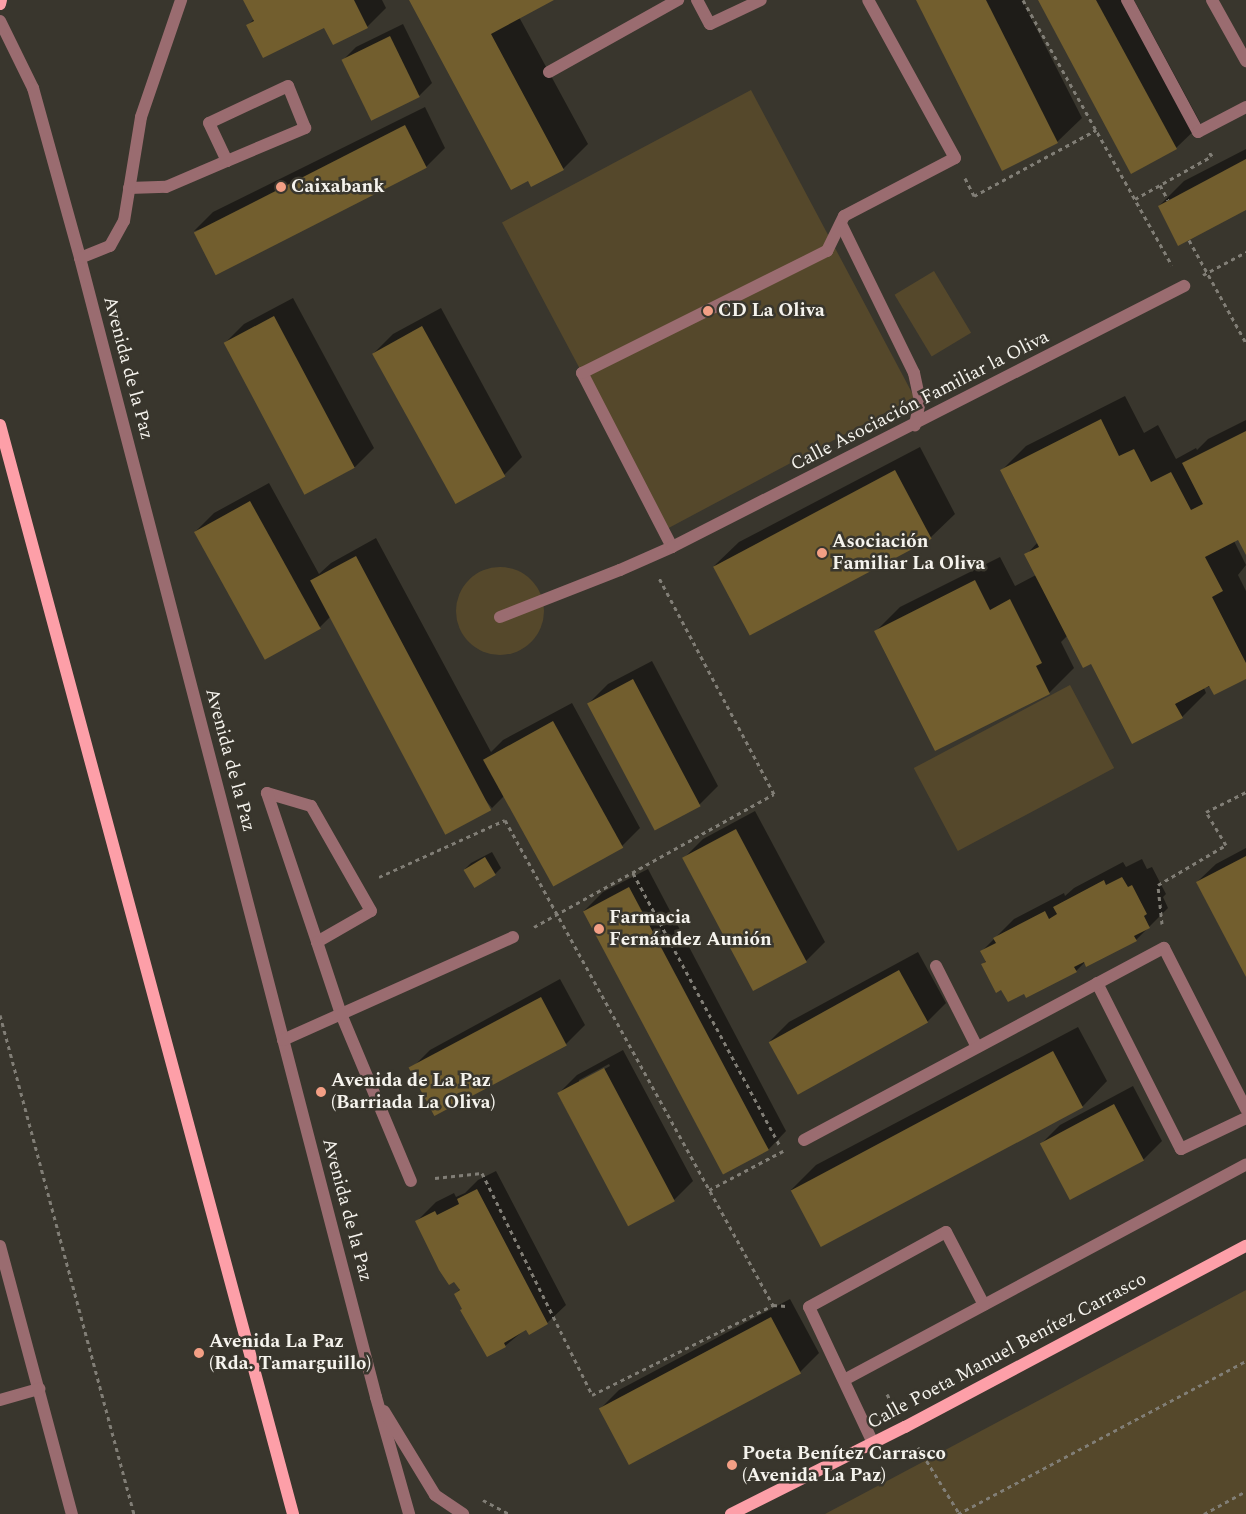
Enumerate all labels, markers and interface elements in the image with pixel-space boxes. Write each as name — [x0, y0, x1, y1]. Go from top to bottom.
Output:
place label: Caixabank — [291, 176, 385, 198]
marker: Caixabank — [275, 181, 287, 193]
street label: Avenida de la Paz — [98, 294, 158, 442]
place label: CD La Oliva — [718, 300, 825, 322]
marker: CD La Oliva — [702, 305, 714, 317]
street label: Calle Asociación Familiar la Oliva — [787, 326, 1053, 476]
place label: Asociación Familiar La Oliva — [832, 531, 985, 575]
marker: Asociación Familiar La Oliva — [816, 547, 828, 559]
street label: Avenida de la Paz — [200, 686, 260, 834]
place label: Farmacia Fernández Aunión — [609, 907, 772, 951]
marker: Farmacia Fernández Aunión — [593, 923, 605, 935]
place label: Avenida de La Paz (Barriada La Oliva) — [331, 1070, 495, 1114]
marker: Avenida de La Paz (Barriada La Oliva) — [315, 1086, 327, 1098]
street label: Avenida de la Paz — [317, 1136, 377, 1284]
street label: Calle Poeta Manuel Benítez Carrasco — [864, 1268, 1150, 1434]
place label: Avenida La Paz (Rda. Tamarguillo) — [209, 1331, 371, 1375]
marker: Avenida La Paz (Rda. Tamarguillo) — [193, 1347, 205, 1359]
place label: Poeta Benítez Carrasco (Avenida La Paz) — [742, 1443, 946, 1487]
marker: Poeta Benítez Carrasco (Avenida La Paz) — [726, 1459, 738, 1471]

